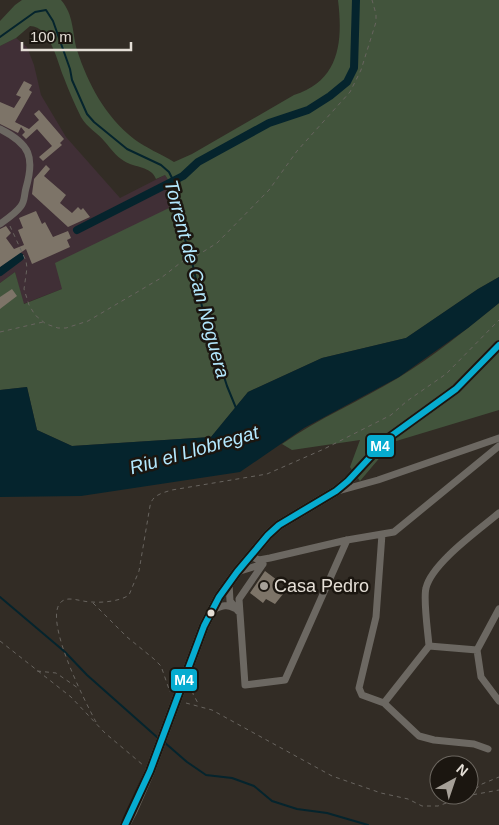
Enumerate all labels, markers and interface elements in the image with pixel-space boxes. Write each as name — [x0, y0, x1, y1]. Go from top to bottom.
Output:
scale bar — [22, 20, 131, 52]
text: 100 m — [30, 28, 72, 45]
water label: Torrent de Can Noguera — [160, 178, 234, 380]
water label: Riu el Llobregat — [127, 421, 262, 478]
line badge: M4 — [366, 434, 395, 458]
text: M4 — [370, 438, 390, 454]
place label: Casa Pedro — [274, 576, 369, 596]
marker: Casa Pedro — [258, 580, 270, 592]
unlabelled marker — [206, 608, 216, 618]
line badge: M4 — [170, 668, 198, 692]
text: M4 — [174, 672, 194, 688]
north arrow — [429, 755, 479, 805]
text: N — [453, 761, 471, 779]

